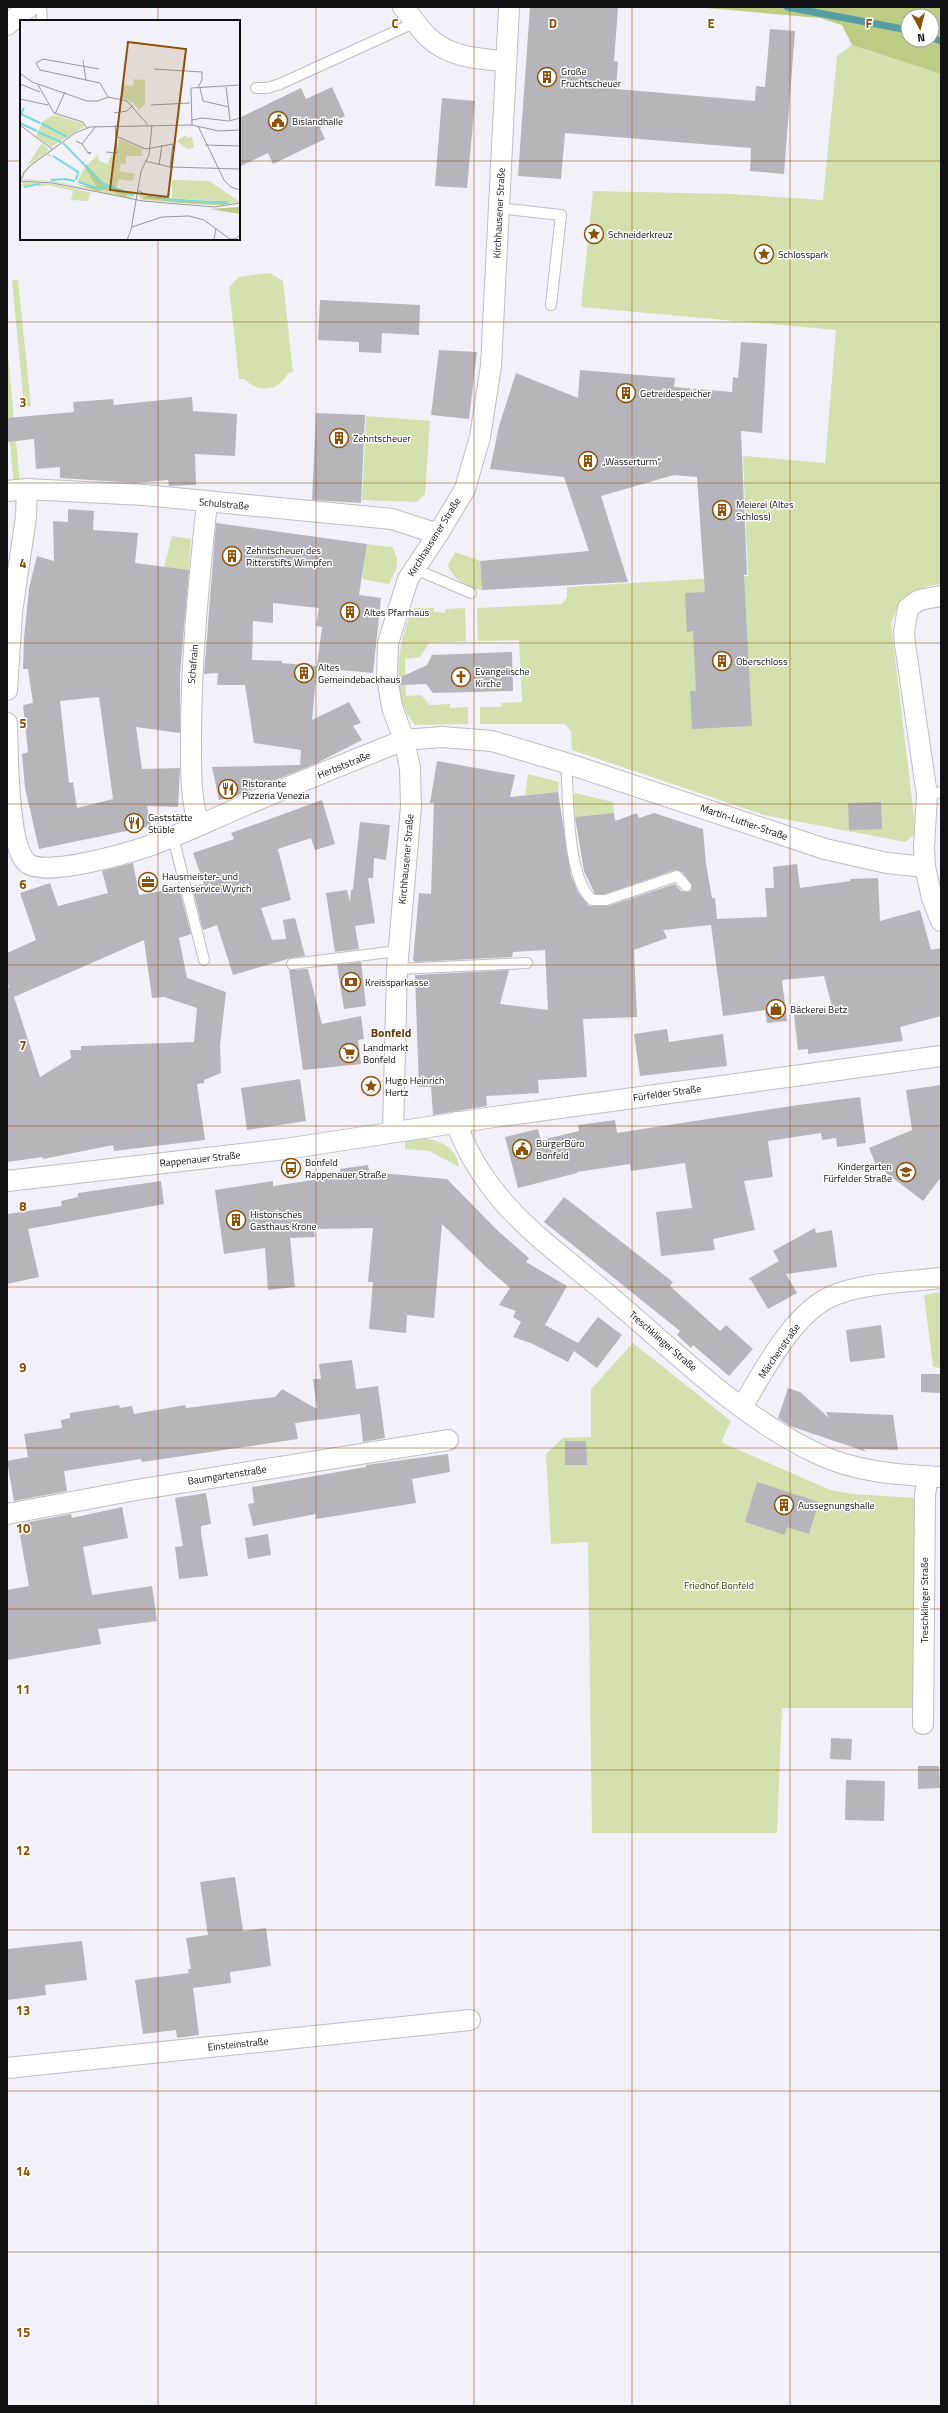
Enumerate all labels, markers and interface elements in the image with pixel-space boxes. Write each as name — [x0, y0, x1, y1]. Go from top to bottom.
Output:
north arrow — [900, 8, 940, 48]
text: C — [391, 13, 399, 33]
text: D — [549, 13, 557, 33]
text: E — [707, 13, 715, 33]
text: F — [866, 13, 873, 33]
inset map — [20, 20, 240, 240]
text: N — [916, 30, 926, 46]
place label: Große Fruchtscheuer — [561, 64, 622, 91]
building icon: Große Fruchtscheuer — [536, 66, 558, 88]
public building icon: Bislandhalle — [267, 110, 289, 132]
place label: Bislandhalle — [292, 114, 343, 129]
street label: Kirchhausener Straße — [489, 167, 509, 259]
place icon: Schneiderkreuz — [583, 223, 605, 245]
place label: Schneiderkreuz — [608, 227, 673, 242]
place icon: Schlosspark — [753, 243, 775, 265]
place label: Schlosspark — [778, 247, 829, 262]
building icon: Getreidespeicher — [615, 382, 637, 404]
place label: Getreidespeicher — [640, 386, 712, 401]
text: 3 — [19, 392, 27, 412]
building icon: Zehntscheuer — [328, 427, 350, 449]
place label: Zehntscheuer — [353, 431, 411, 446]
building icon: „Wasserturm“ — [577, 450, 599, 472]
place label: „Wasserturm“ — [602, 454, 661, 469]
street label: Schulstraße — [198, 494, 250, 514]
street label: Kirchhausener Straße — [404, 495, 464, 579]
place label: Meierei (Altes Schloss) — [736, 497, 794, 524]
building icon: Meierei (Altes Schloss) — [711, 499, 733, 521]
place label: Zehntscheuer des Ritterstifts Wimpfen — [246, 543, 332, 570]
building icon: Zehntscheuer des Ritterstifts Wimpfen — [221, 545, 243, 567]
text: 4 — [19, 553, 27, 573]
building icon: Altes Pfarrhaus — [339, 601, 361, 623]
place label: Altes Pfarrhaus — [364, 605, 430, 620]
street label: Schafrain — [184, 644, 202, 684]
building icon: Oberschloss — [711, 650, 733, 672]
place label: Oberschloss — [736, 654, 788, 669]
place label: Altes Gemeindebackhaus — [318, 660, 401, 687]
building icon: Altes Gemeindebackhaus — [293, 662, 315, 684]
place label: Evangelische Kirche — [475, 664, 530, 691]
church icon: Evangelische Kirche — [450, 666, 472, 688]
text: 5 — [19, 713, 27, 733]
street label: Herbststraße — [315, 748, 373, 782]
place label: Ristorante Pizzeria Venezia — [242, 776, 310, 803]
restaurant icon: Ristorante Pizzeria Venezia — [217, 778, 239, 800]
street label: Martin-Luther-Straße — [698, 800, 790, 844]
place label: Gaststätte Stüble — [148, 810, 193, 837]
restaurant icon: Gaststätte Stüble — [123, 812, 145, 834]
street label: Kirchhausener Straße — [395, 813, 417, 905]
place label: Hausmeister- und Gartenservice Wyrich — [162, 869, 251, 896]
office icon: Hausmeister- und Gartenservice Wyrich — [137, 871, 159, 893]
text: 6 — [19, 874, 27, 894]
bank icon: Kreissparkasse — [340, 971, 362, 993]
place label: Kreissparkasse — [365, 975, 428, 990]
shop icon: Bäckerei Betz — [765, 998, 787, 1020]
place label: Bäckerei Betz — [790, 1002, 848, 1017]
district label: Bonfeld — [371, 1023, 411, 1042]
text: 7 — [19, 1035, 27, 1055]
place label: Landmarkt Bonfeld — [363, 1040, 409, 1067]
supermarket icon: Landmarkt Bonfeld — [338, 1042, 360, 1064]
place label: Hugo Heinrich Hertz — [385, 1073, 444, 1100]
place icon: Hugo Heinrich Hertz — [360, 1075, 382, 1097]
street label: Fürfelder Straße — [632, 1081, 702, 1105]
place label: BürgerBüro Bonfeld — [536, 1136, 585, 1163]
public building icon: BürgerBüro Bonfeld — [511, 1138, 533, 1160]
street label: Rappenauer Straße — [159, 1147, 241, 1171]
place label: Bonfeld Rappenauer Straße — [305, 1155, 386, 1182]
bus stop icon: Bonfeld Rappenauer Straße — [280, 1157, 302, 1179]
place label: Kindergarten Fürfelder Straße — [823, 1159, 892, 1186]
school or university icon: Kindergarten Fürfelder Straße — [895, 1161, 917, 1183]
text: 8 — [19, 1196, 27, 1216]
place label: Historisches Gasthaus Krone — [250, 1207, 317, 1234]
building icon: Historisches Gasthaus Krone — [225, 1209, 247, 1231]
street label: Treschklinger Straße — [626, 1307, 700, 1375]
street label: Märchenstraße — [754, 1320, 804, 1382]
text: 9 — [19, 1357, 27, 1377]
street label: Baumgartenstraße — [186, 1461, 268, 1489]
building icon: Aussegnungshalle — [773, 1494, 795, 1516]
place label: Aussegnungshalle — [798, 1498, 875, 1513]
text: 10 — [16, 1518, 30, 1538]
street label: Treschklinger Straße — [917, 1557, 932, 1643]
park label: Friedhof Bonfeld — [684, 1578, 754, 1593]
text: 11 — [16, 1679, 30, 1699]
text: 12 — [16, 1840, 30, 1860]
text: 13 — [16, 2000, 30, 2020]
street label: Einsteinstraße — [207, 2033, 269, 2055]
text: 14 — [16, 2161, 30, 2181]
text: 15 — [16, 2322, 30, 2342]

